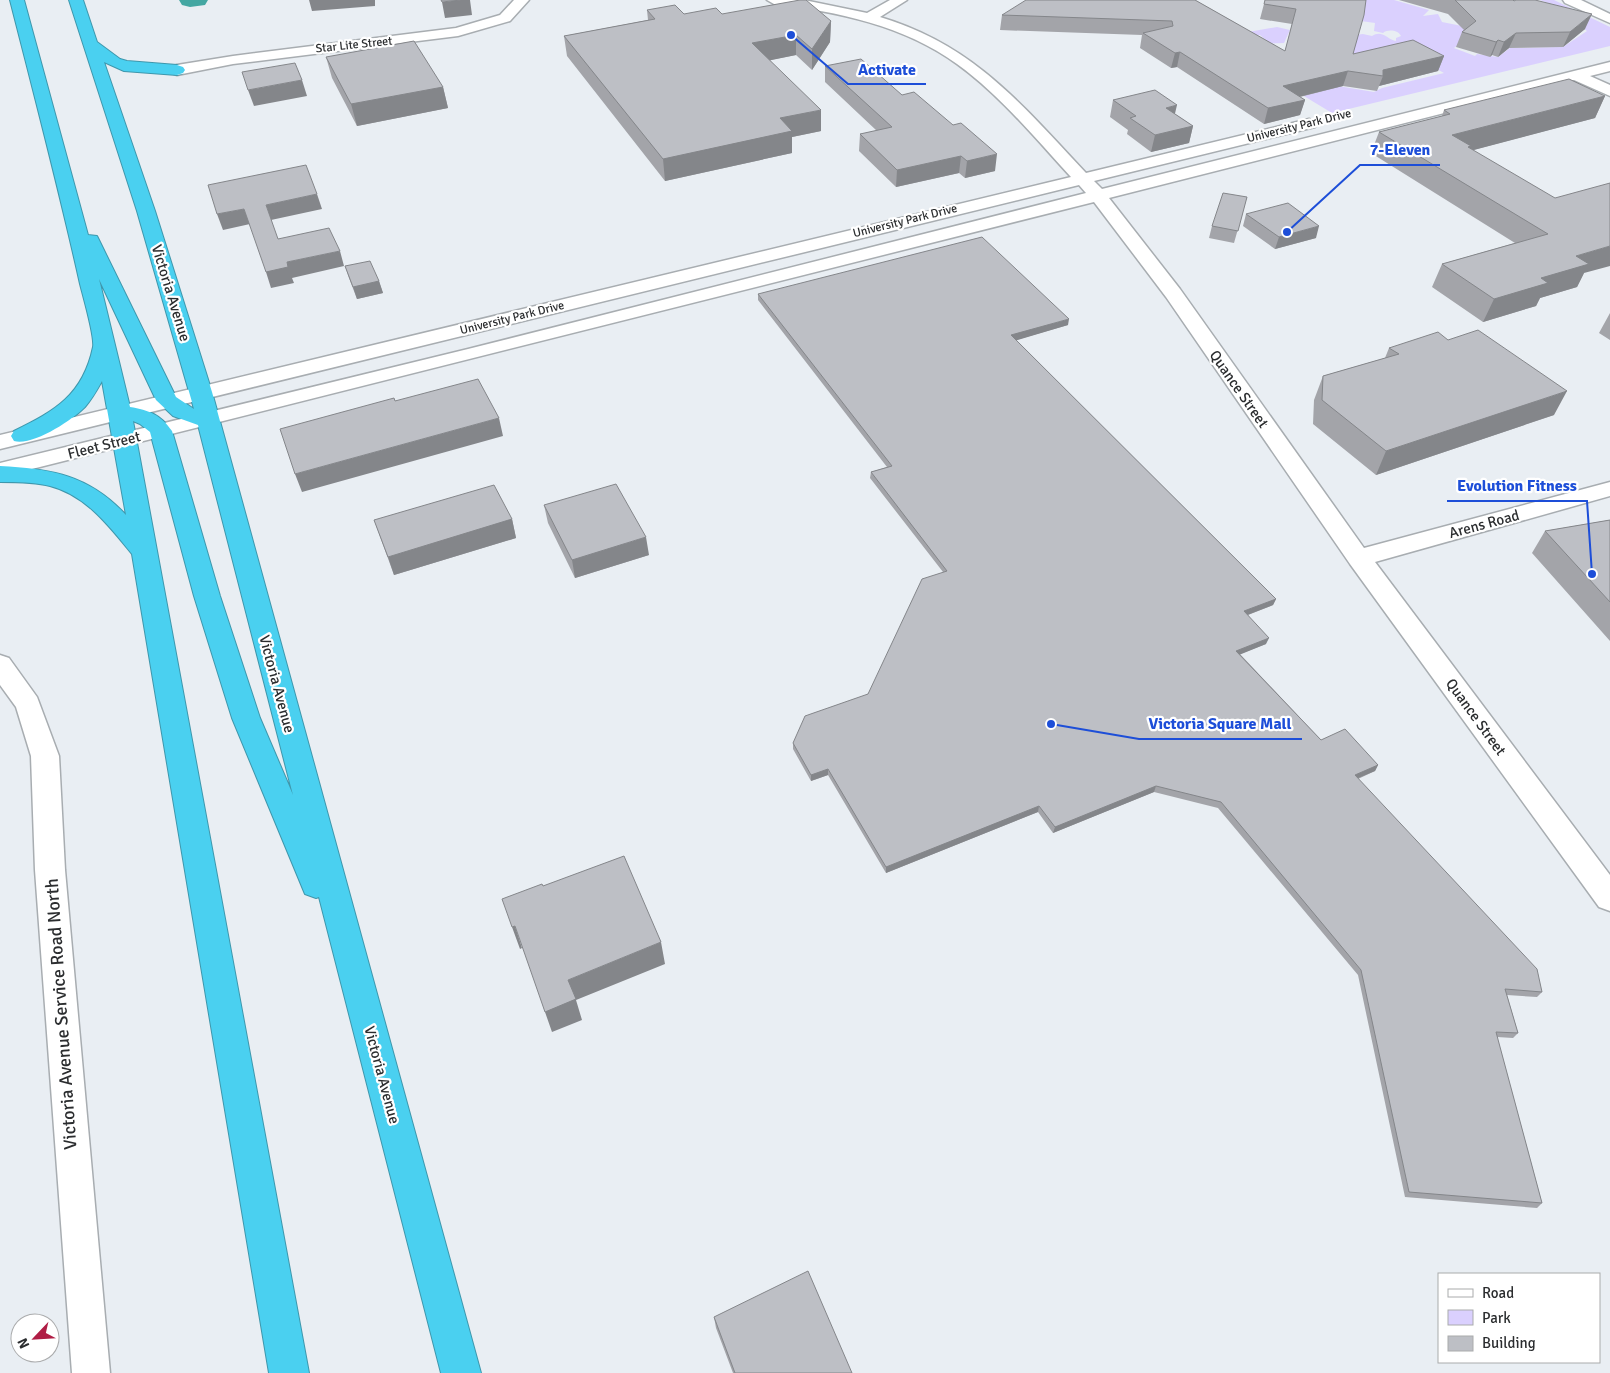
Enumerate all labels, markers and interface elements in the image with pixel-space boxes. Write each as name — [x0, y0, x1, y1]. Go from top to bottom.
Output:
street label: Star Lite Street — [315, 34, 393, 56]
callout: Activate — [848, 53, 926, 84]
text: Activate — [858, 60, 916, 80]
street label: University Park Drive — [1245, 106, 1353, 146]
callout: 7-Eleven — [1360, 134, 1440, 165]
text: 7-Eleven — [1370, 140, 1431, 160]
street label: University Park Drive — [851, 201, 959, 241]
street label: Victoria Avenue — [148, 242, 194, 344]
street label: University Park Drive — [458, 298, 566, 338]
street label: Quance Street — [1206, 347, 1272, 431]
street label: Fleet Street — [66, 427, 142, 463]
callout: Evolution Fitness — [1447, 470, 1587, 501]
text: Evolution Fitness — [1457, 476, 1577, 496]
street label: Arens Road — [1447, 506, 1521, 542]
street label: Victoria Avenue — [255, 633, 299, 735]
street label: Quance Street — [1442, 675, 1510, 759]
callout: Victoria Square Mall — [1139, 708, 1302, 739]
text: Victoria Square Mall — [1149, 714, 1291, 734]
street label: Victoria Avenue Service Road North — [41, 878, 81, 1150]
street label: Victoria Avenue — [360, 1024, 404, 1126]
legend — [1438, 1273, 1600, 1363]
text: Road — [1482, 1284, 1514, 1302]
text: Park — [1482, 1309, 1511, 1327]
north arrow — [10, 1313, 60, 1363]
text: Building — [1482, 1334, 1536, 1352]
text: N — [14, 1335, 33, 1351]

